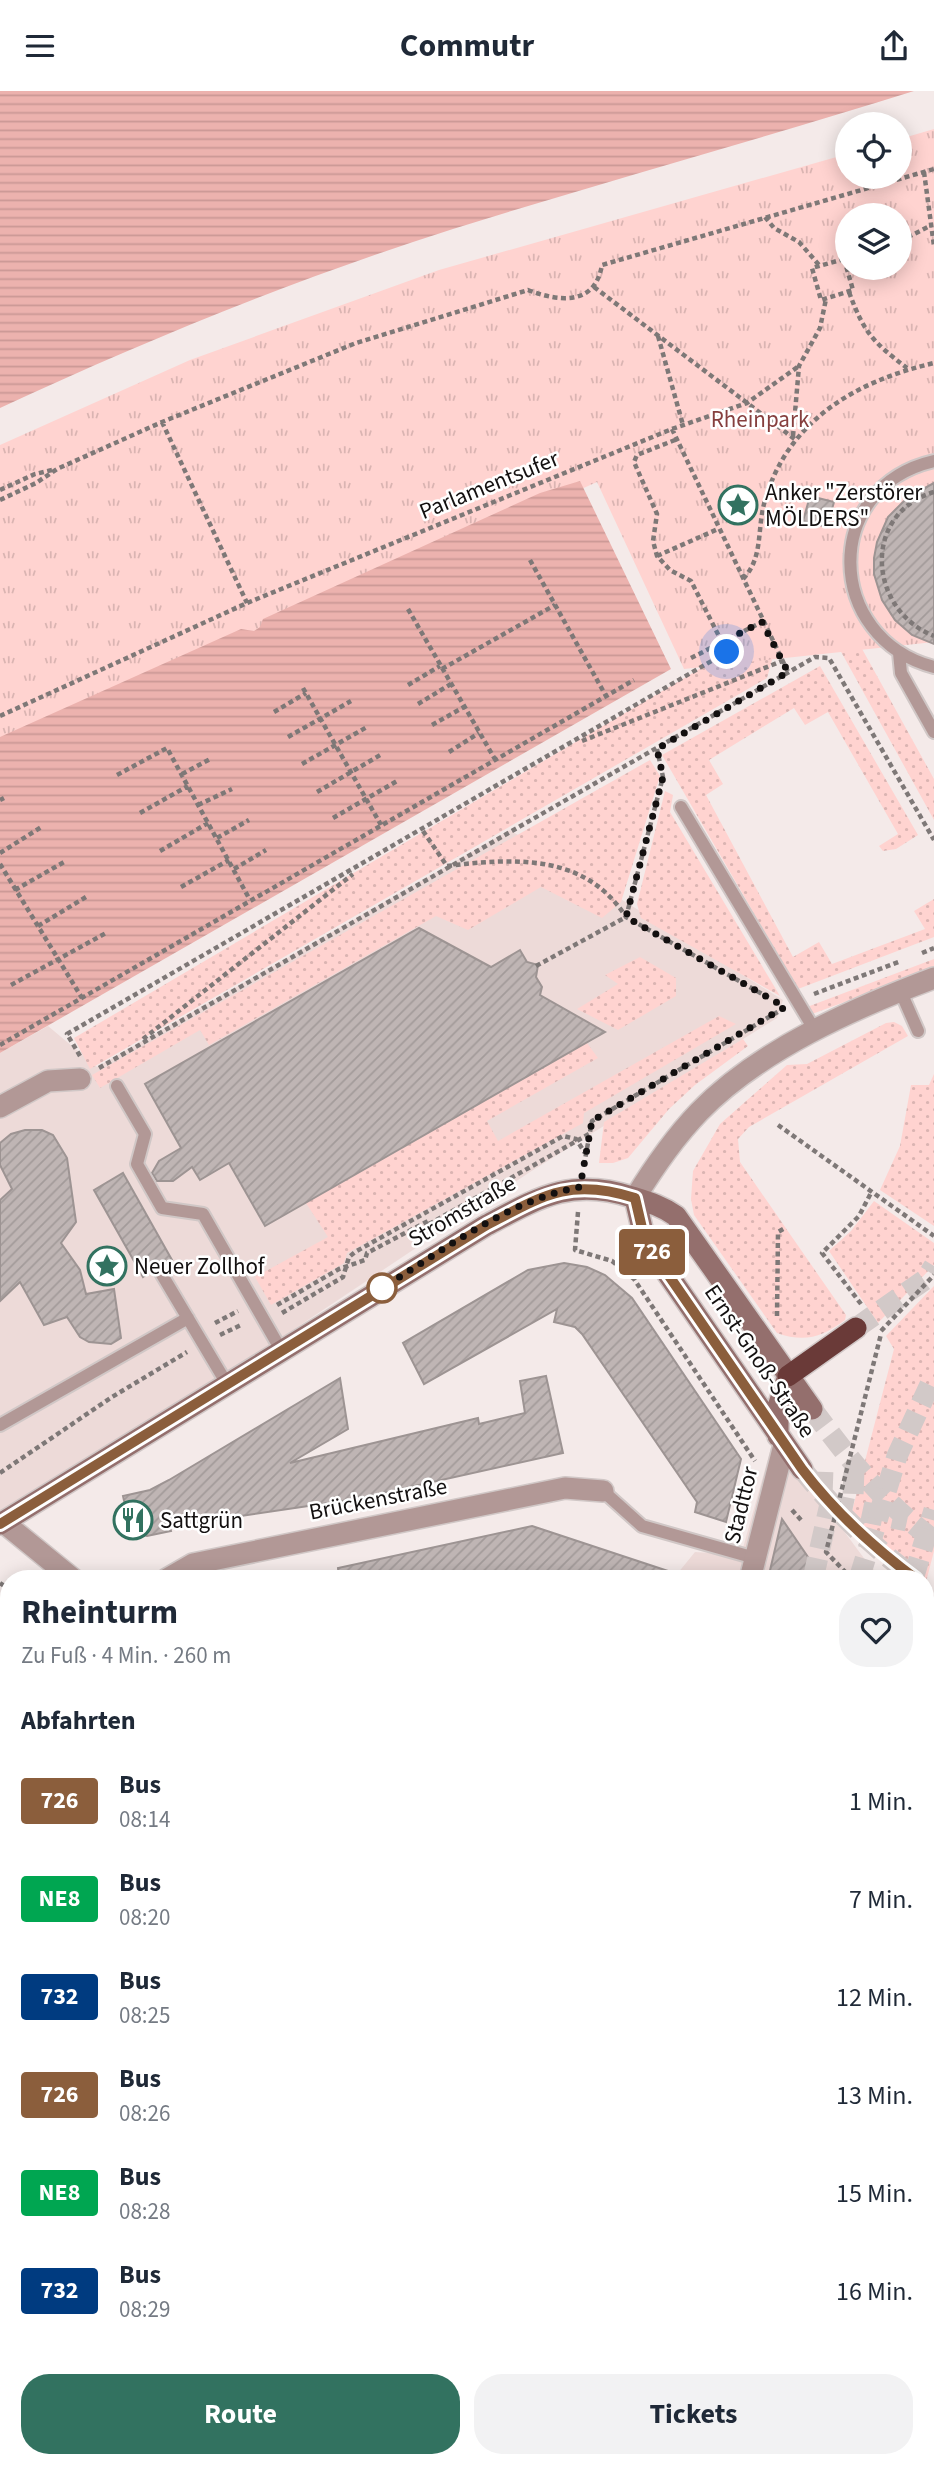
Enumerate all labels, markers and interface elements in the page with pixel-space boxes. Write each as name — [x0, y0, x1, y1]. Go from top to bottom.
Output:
text: Commutr — [400, 23, 534, 69]
icon: menu — [21, 27, 59, 65]
icon: share — [875, 27, 913, 65]
map controls — [835, 112, 912, 280]
button: locate — [835, 112, 912, 189]
button: layers — [835, 203, 912, 280]
park label: Rheinpark — [711, 403, 810, 436]
street label: Parlamentsufer — [414, 442, 565, 528]
place label: Anker "Zerstörer MÖLDERS" — [765, 476, 923, 535]
place icon: Anker "Zerstörer MÖLDERS" — [717, 484, 759, 526]
your location — [709, 634, 744, 669]
street label: Stromstraße — [402, 1167, 522, 1255]
line badge: 726 — [612, 1229, 692, 1275]
text: 726 — [633, 1234, 671, 1269]
place icon: Neuer Zollhof — [86, 1245, 128, 1287]
place label: Neuer Zollhof — [134, 1250, 266, 1283]
unlabelled marker — [367, 1273, 397, 1303]
street label: Ernst-Gnoß-Straße — [696, 1278, 824, 1444]
street label: Stadttor — [715, 1462, 767, 1547]
street label: Brückenstraße — [306, 1469, 450, 1529]
restaurant icon: Sattgrün — [112, 1499, 154, 1541]
place label: Sattgrün — [160, 1504, 243, 1537]
text: Rheinturm — [21, 1589, 178, 1636]
button: heart — [839, 1593, 913, 1667]
text: Zu Fuß · 4 Min. · 260 m — [21, 1639, 231, 1672]
text: Abfahrten — [21, 1702, 136, 1739]
text: Bus — [119, 1766, 161, 1803]
text: 726 — [40, 1783, 79, 1818]
text: 1 Min. — [849, 1783, 913, 1820]
text: 08:14 — [119, 1803, 170, 1836]
text: Bus — [119, 1864, 161, 1901]
text: NE8 — [39, 1881, 80, 1916]
text: 7 Min. — [849, 1881, 913, 1918]
text: 08:20 — [119, 1901, 170, 1934]
text: Bus — [119, 1962, 161, 1999]
text: 732 — [40, 1979, 79, 2014]
text: 12 Min. — [836, 1979, 913, 2016]
text: 08:25 — [119, 1999, 170, 2032]
text: Bus — [119, 2060, 161, 2097]
text: 726 — [40, 2077, 79, 2112]
text: 13 Min. — [836, 2077, 913, 2114]
text: 08:26 — [119, 2097, 170, 2130]
text: Bus — [119, 2158, 161, 2195]
text: NE8 — [39, 2175, 80, 2210]
text: 15 Min. — [836, 2175, 913, 2212]
text: 08:28 — [119, 2195, 170, 2228]
text: Bus — [119, 2256, 161, 2293]
text: 732 — [40, 2273, 79, 2308]
text: 16 Min. — [836, 2273, 913, 2310]
text: 08:29 — [119, 2293, 170, 2326]
button: Route — [21, 2374, 460, 2454]
button: Tickets — [474, 2374, 913, 2454]

